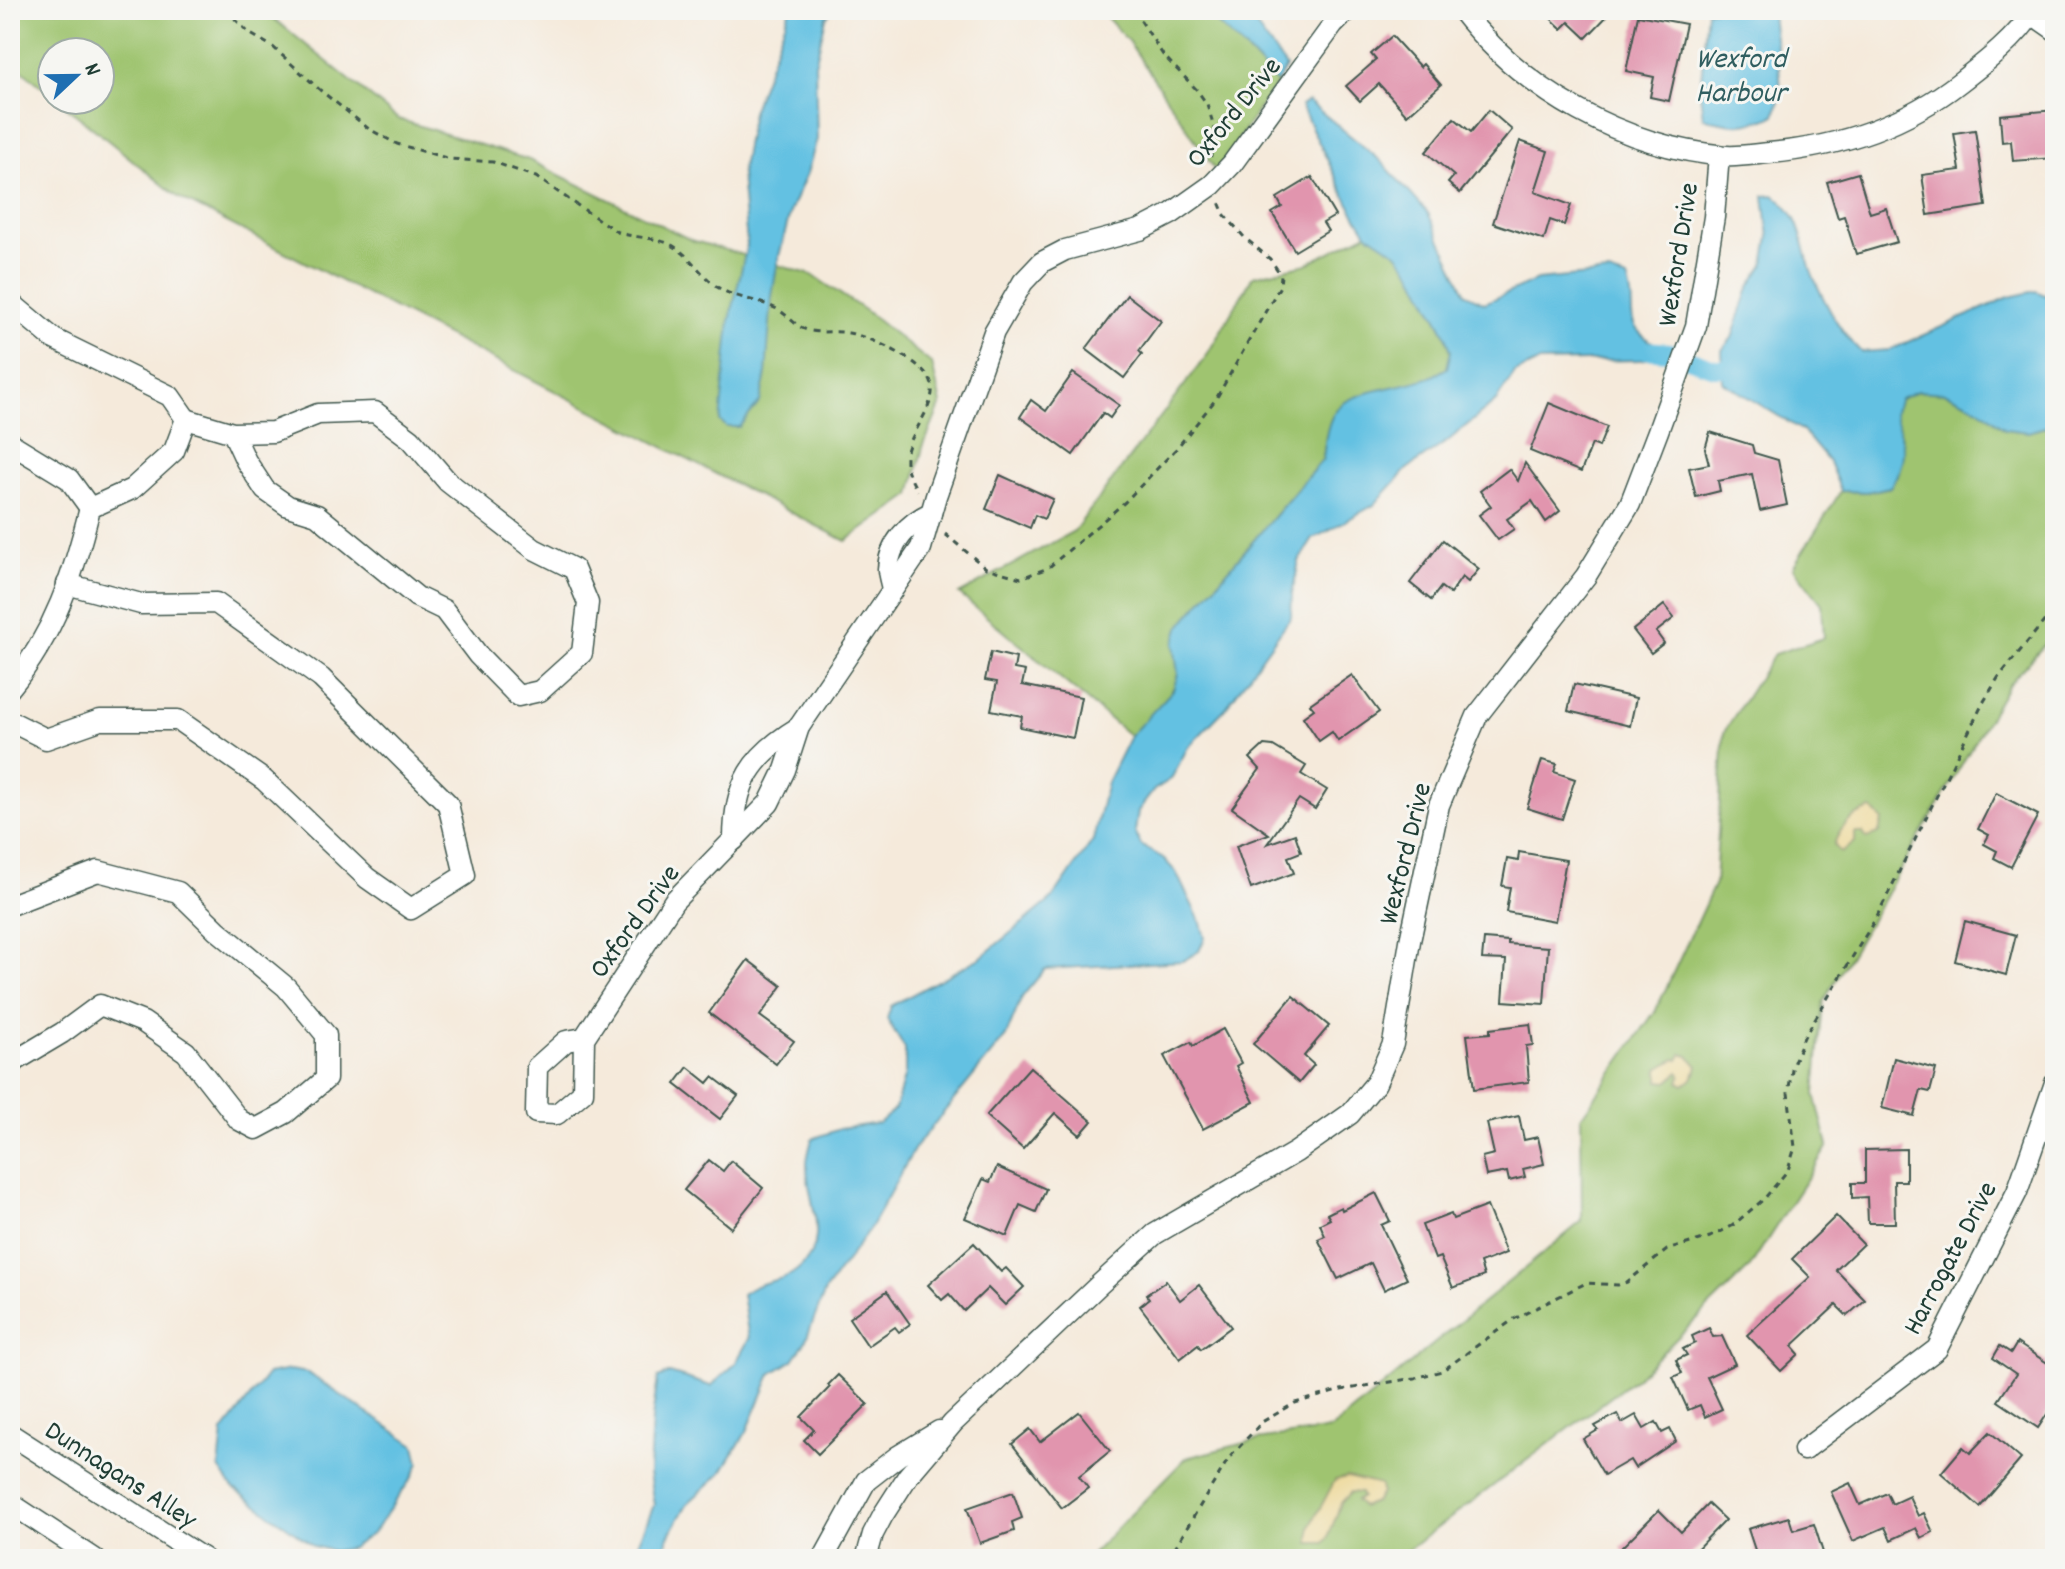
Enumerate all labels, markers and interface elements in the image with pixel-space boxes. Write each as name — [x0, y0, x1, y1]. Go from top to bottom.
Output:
north arrow — [36, 36, 116, 116]
water label: Wexford Harbour — [1696, 40, 1790, 117]
street label: Oxford Drive — [1179, 50, 1293, 178]
text: N — [75, 59, 108, 81]
street label: Wexford Drive — [1650, 180, 1712, 330]
street label: Wexford Drive — [1371, 779, 1445, 929]
street label: Oxford Drive — [582, 858, 692, 988]
street label: Harrogate Drive — [1895, 1175, 2010, 1343]
street label: Dunnagans Alley — [35, 1413, 204, 1542]

